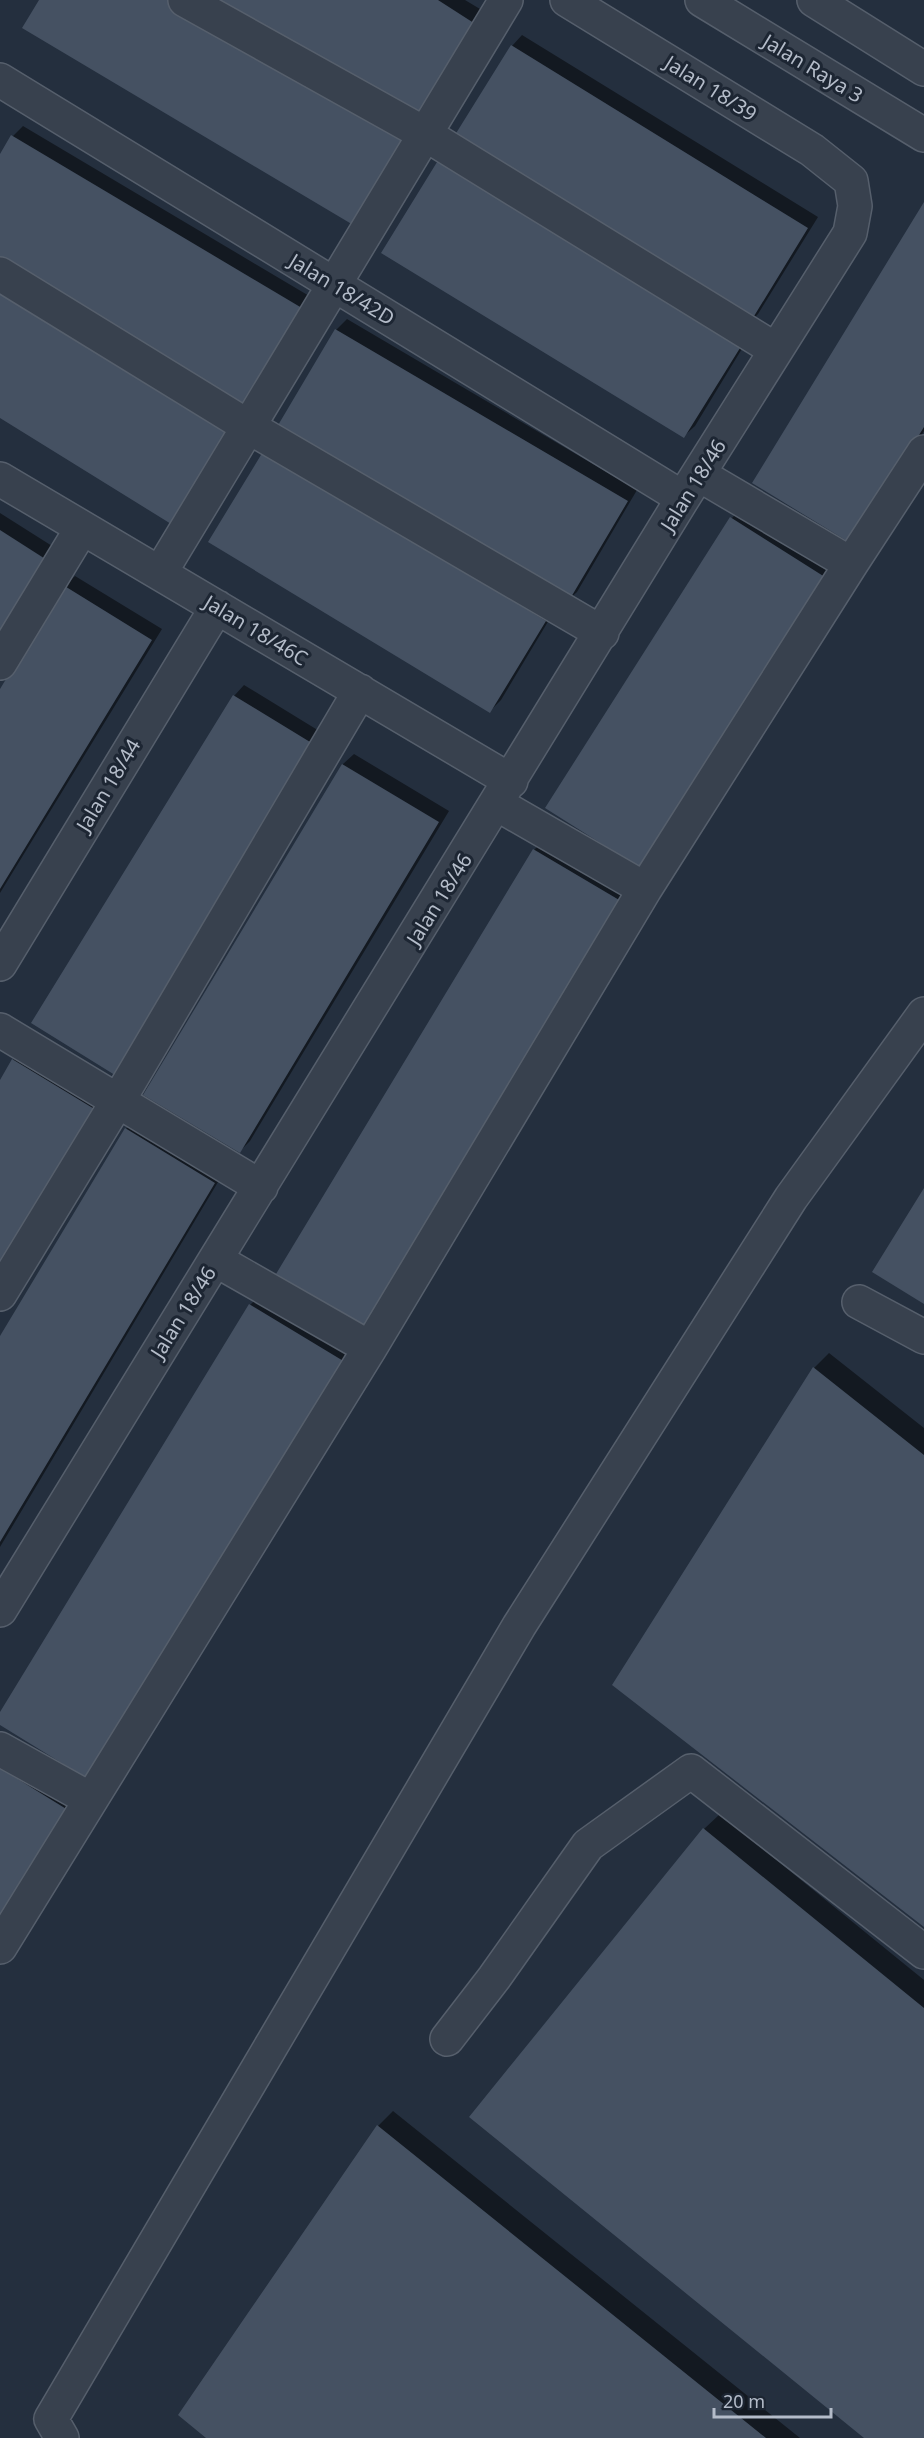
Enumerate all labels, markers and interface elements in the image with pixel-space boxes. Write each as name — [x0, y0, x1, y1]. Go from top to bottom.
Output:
street label: Jalan Raya 3 — [756, 26, 868, 109]
street label: Jalan 18/39 — [658, 48, 762, 127]
street label: Jalan 18/42D — [283, 246, 400, 331]
street label: Jalan 18/46 — [653, 434, 732, 538]
street label: Jalan 18/46C — [197, 587, 313, 672]
street label: Jalan 18/44 — [69, 733, 147, 838]
street label: Jalan 18/46 — [399, 848, 478, 952]
street label: Jalan 18/46 — [143, 1261, 222, 1365]
scale bar — [714, 2381, 831, 2419]
text: 20 m — [723, 2389, 765, 2413]

